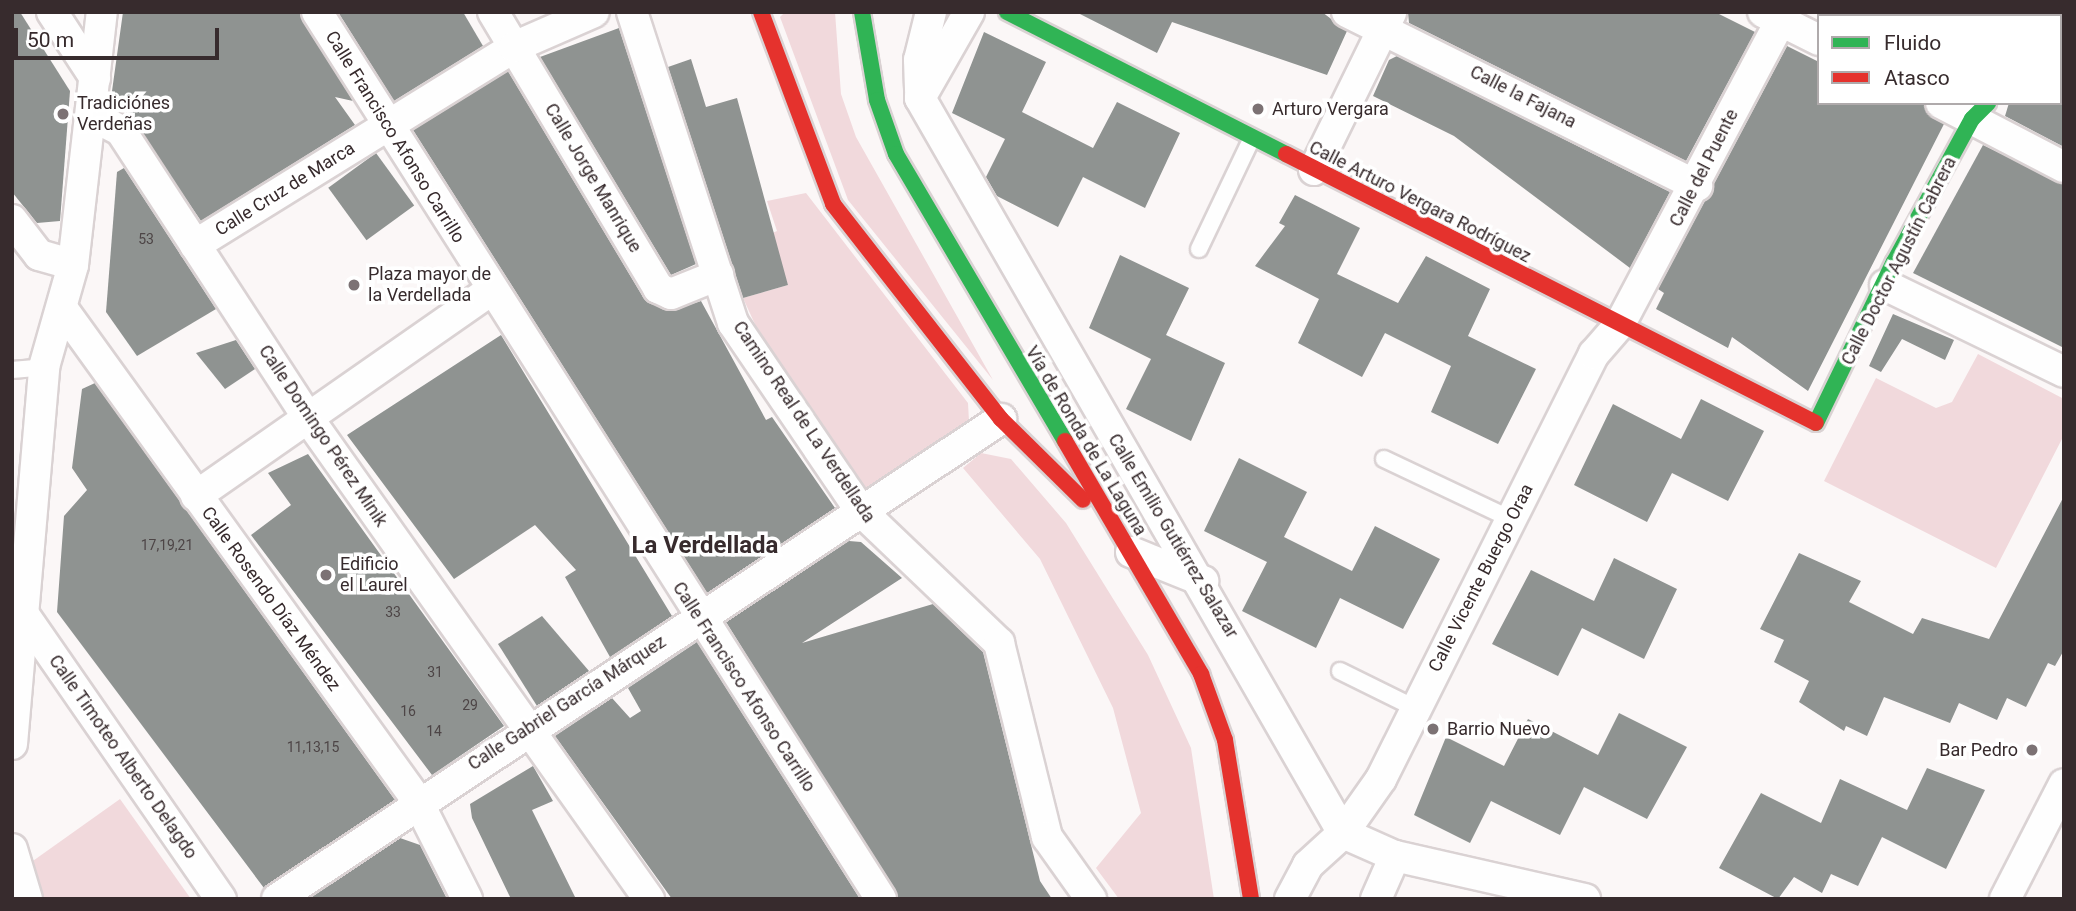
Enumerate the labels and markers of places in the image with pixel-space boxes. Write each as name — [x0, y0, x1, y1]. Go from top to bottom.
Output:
place label: Tradiciónes Verdeñas — [77, 93, 170, 136]
place label: Arturo Vergara — [1272, 98, 1389, 120]
marker: Arturo Vergara — [1250, 101, 1266, 117]
marker: Tradiciónes Verdeñas — [55, 106, 71, 122]
place label: Plaza mayor de la Verdellada — [368, 264, 491, 306]
marker: Plaza mayor de la Verdellada — [346, 277, 362, 293]
place label: Edificio el Laurel — [340, 554, 408, 596]
marker: Edificio el Laurel — [318, 567, 334, 583]
place label: Barrio Nuevo — [1447, 718, 1550, 740]
marker: Barrio Nuevo — [1425, 721, 1441, 737]
place label: Bar Pedro — [1939, 739, 2018, 761]
marker: Bar Pedro — [2024, 742, 2040, 758]

